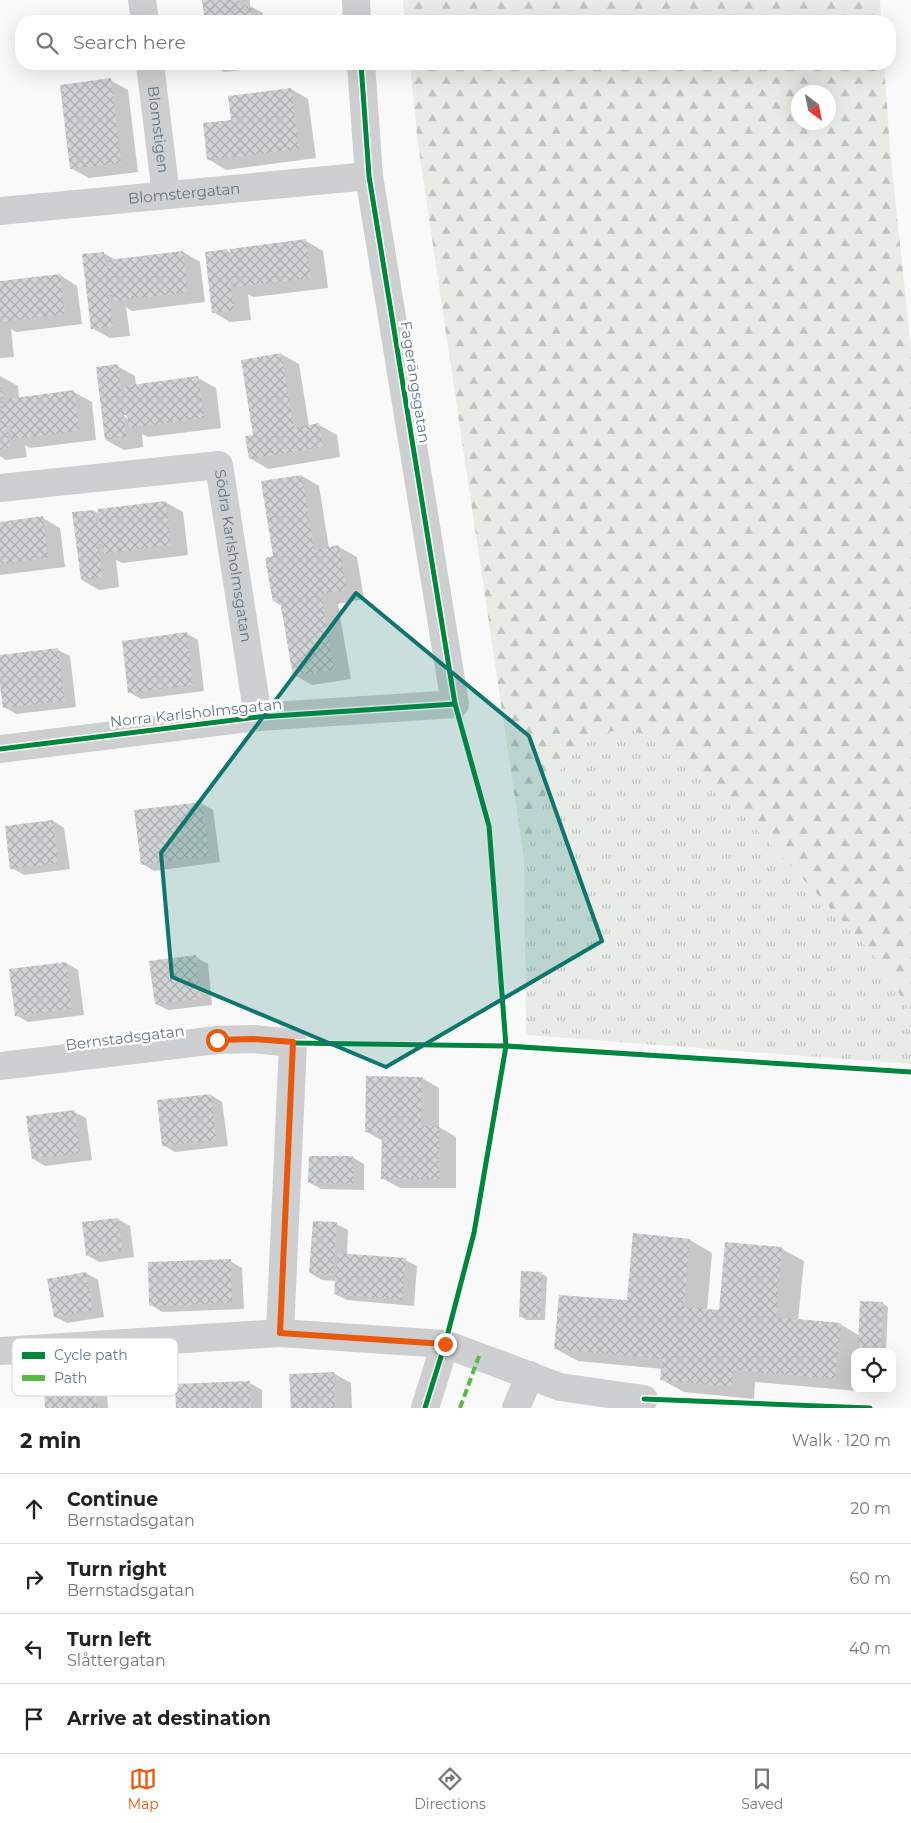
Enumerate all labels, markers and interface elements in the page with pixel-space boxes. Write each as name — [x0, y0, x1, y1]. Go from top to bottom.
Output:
search box — [15, 15, 896, 70]
icon: search — [33, 29, 61, 57]
text: Search here — [73, 31, 186, 54]
street label: Blomstigen — [144, 85, 173, 174]
north arrow — [791, 85, 836, 130]
street label: Blomstergatan — [127, 178, 241, 208]
street label: Fagerängsgatan — [396, 320, 435, 444]
street label: Södra Karlsholmsgatan — [211, 468, 256, 643]
street label: Norra Karlsholmsgatan — [109, 694, 283, 731]
street label: Bernstadsgatan — [64, 1021, 186, 1054]
route start — [206, 1029, 229, 1052]
route end — [434, 1333, 457, 1356]
legend — [12, 1338, 178, 1396]
text: Cycle path — [54, 1346, 128, 1364]
map controls — [851, 1348, 896, 1393]
button: locate — [851, 1348, 896, 1393]
text: Path — [54, 1369, 87, 1387]
text: 2 min — [20, 1428, 81, 1453]
text: Walk · 120 m — [792, 1431, 891, 1450]
text: Continue — [67, 1488, 158, 1511]
icon: ahead — [20, 1495, 48, 1523]
text: 20 m — [850, 1499, 891, 1518]
text: Bernstadsgatan — [67, 1511, 195, 1530]
text: Turn right — [67, 1558, 167, 1581]
icon: right — [20, 1565, 48, 1593]
text: 60 m — [849, 1569, 891, 1588]
text: Bernstadsgatan — [67, 1581, 195, 1600]
text: Turn left — [67, 1628, 152, 1651]
icon: left — [20, 1635, 48, 1663]
text: 40 m — [849, 1639, 891, 1658]
text: Slåttergatan — [67, 1651, 166, 1670]
icon: arrive — [20, 1705, 48, 1733]
text: Arrive at destination — [67, 1707, 271, 1730]
tab: Map — [128, 1765, 159, 1813]
tab: Directions — [414, 1765, 486, 1813]
tab: Saved — [741, 1765, 783, 1813]

